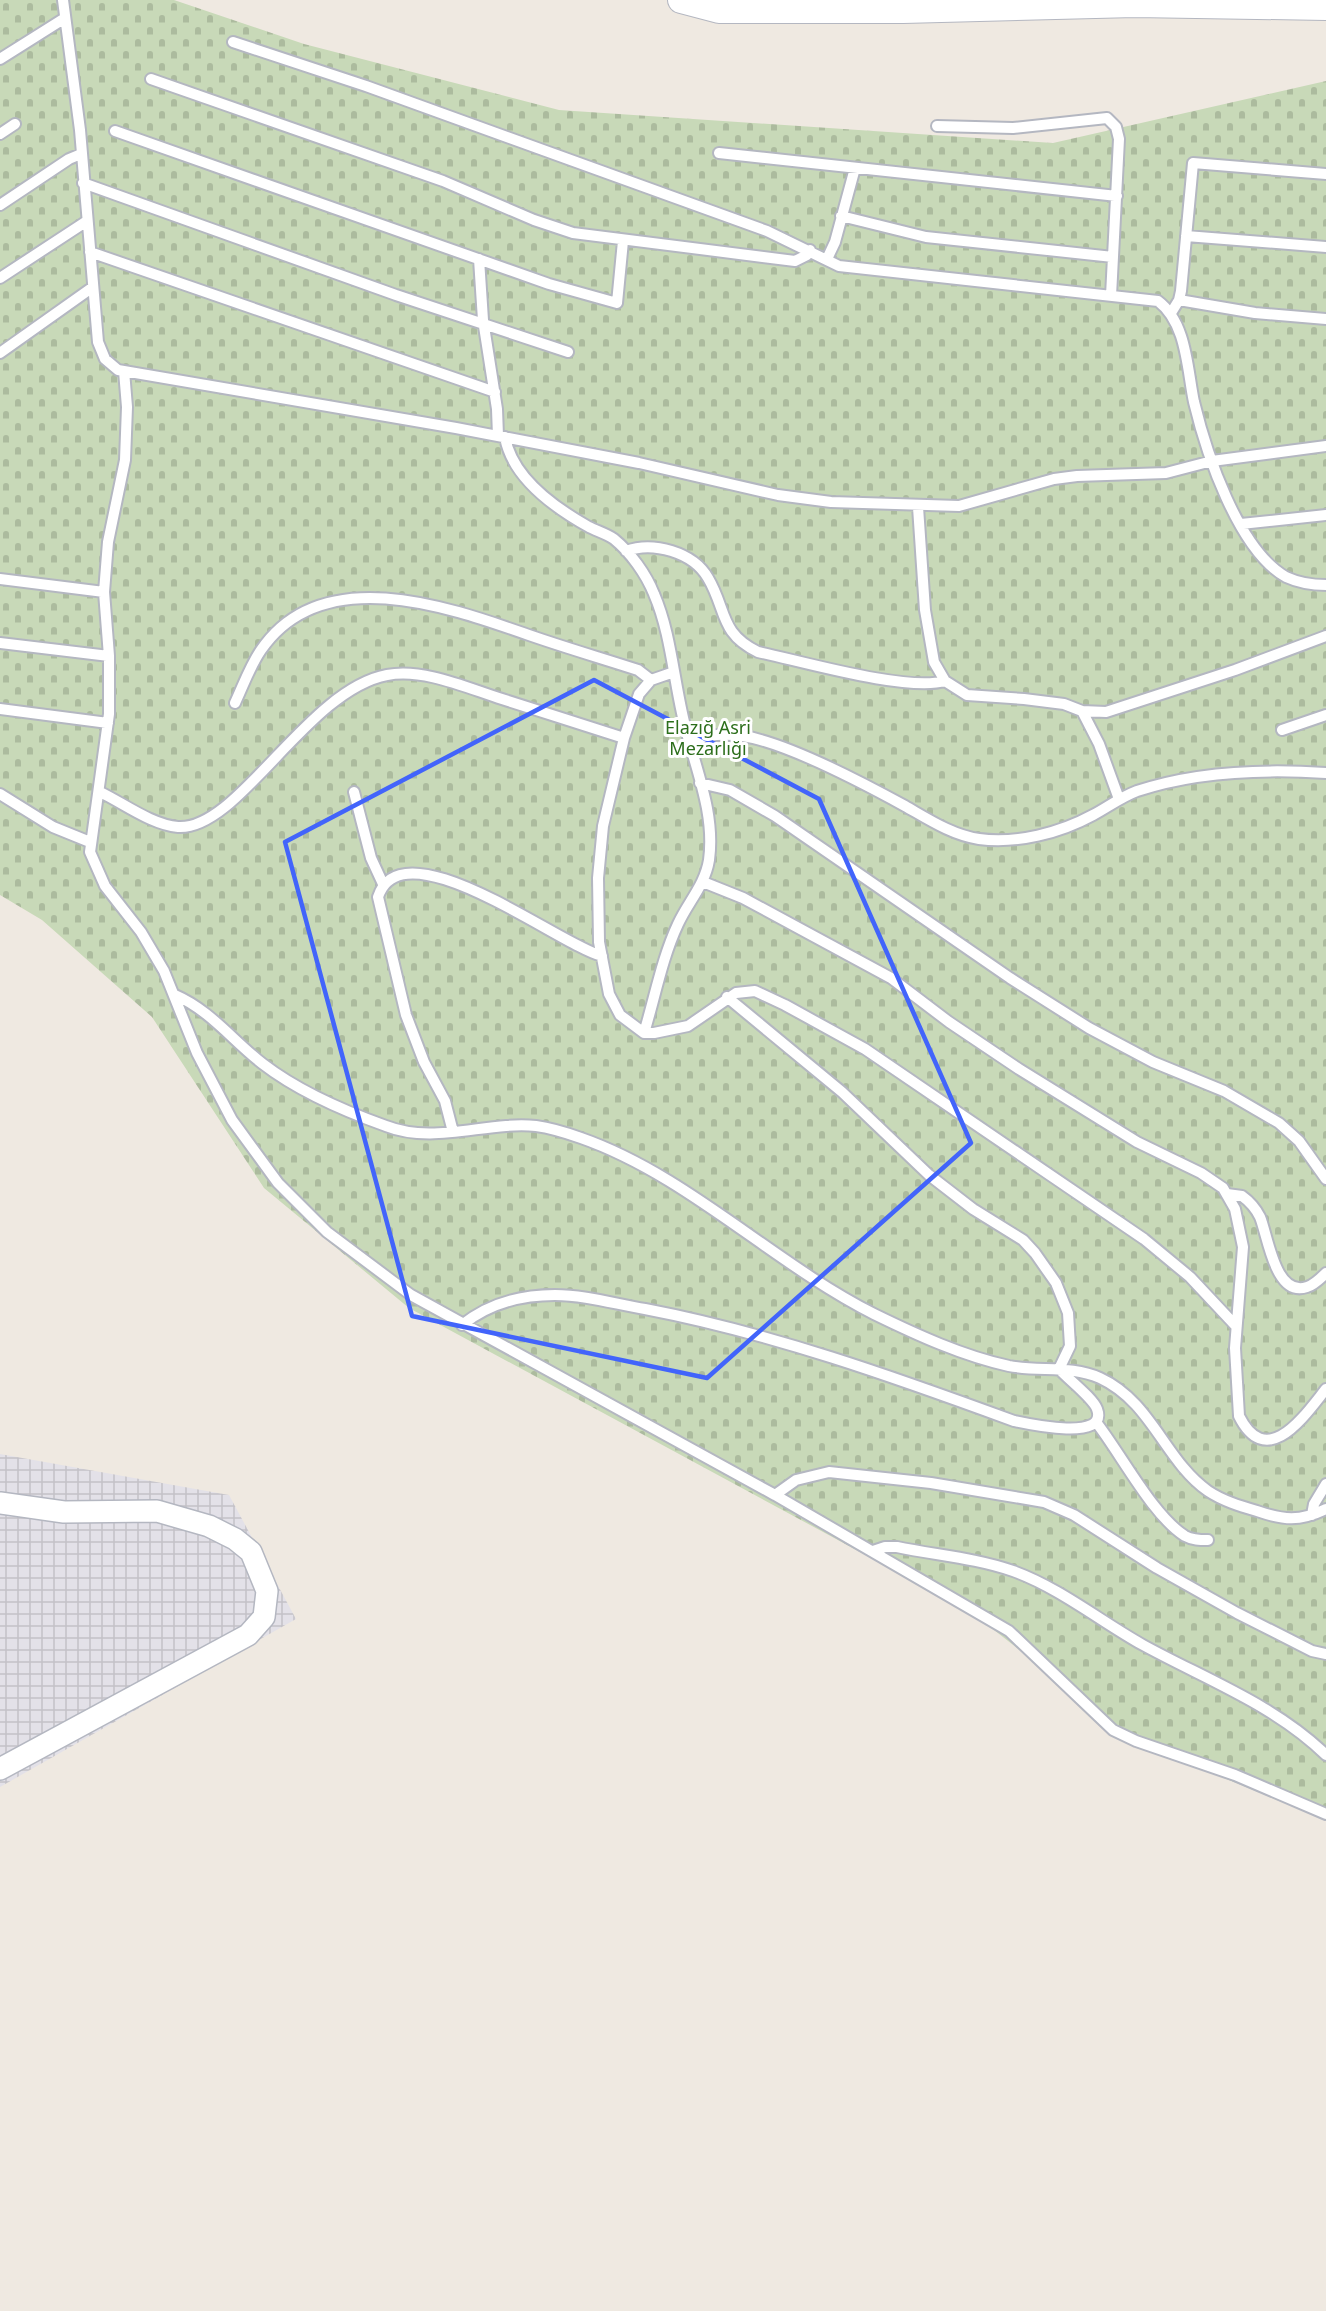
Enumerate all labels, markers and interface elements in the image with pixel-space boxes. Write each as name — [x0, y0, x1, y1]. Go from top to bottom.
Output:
park label: Elazığ Asri Mezarlığı — [665, 715, 751, 760]

